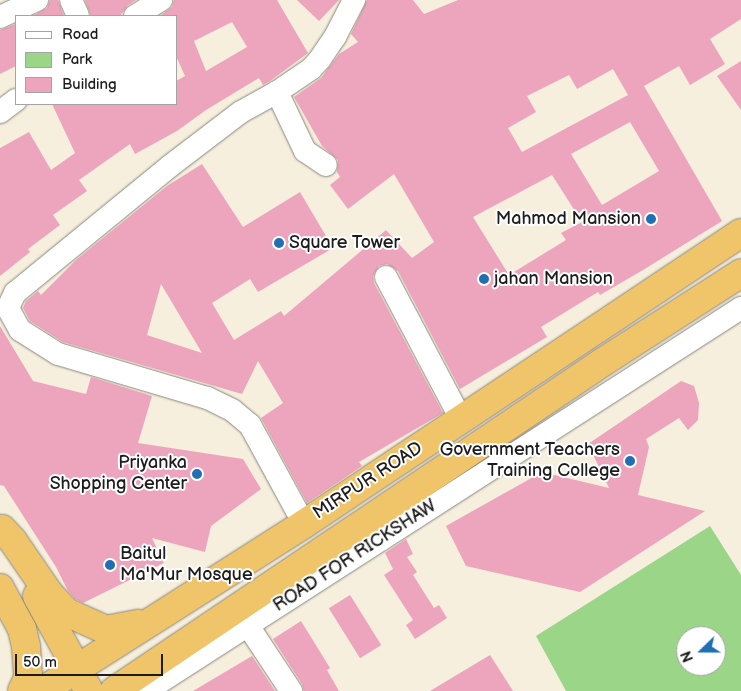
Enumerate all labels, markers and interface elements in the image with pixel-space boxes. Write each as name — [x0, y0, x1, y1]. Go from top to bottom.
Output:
legend — [15, 15, 178, 105]
text: Road — [62, 25, 98, 44]
text: Park — [62, 50, 92, 69]
text: Building — [62, 75, 117, 94]
place label: Mahmod Mansion — [496, 208, 641, 230]
marker: Mahmod Mansion — [645, 213, 657, 225]
place label: Square Tower — [289, 232, 400, 254]
marker: Square Tower — [273, 237, 285, 249]
place label: jahan Mansion — [494, 268, 613, 290]
marker: jahan Mansion — [478, 273, 490, 285]
street label: MIRPUR ROAD — [309, 438, 427, 524]
place label: Government Teachers Training College — [439, 440, 620, 482]
place label: Priyanka Shopping Center — [50, 453, 187, 496]
marker: Government Teachers Training College — [624, 455, 636, 467]
marker: Priyanka Shopping Center — [191, 468, 203, 480]
street label: ROAD FOR RICKSHAW — [269, 495, 441, 617]
place label: Baitul Ma'Mur Mosque — [120, 544, 253, 586]
marker: Baitul Ma'Mur Mosque — [104, 559, 116, 571]
north arrow — [676, 626, 726, 676]
scale bar — [18, 644, 165, 676]
text: N — [678, 648, 697, 664]
text: 50 m — [23, 653, 57, 672]

